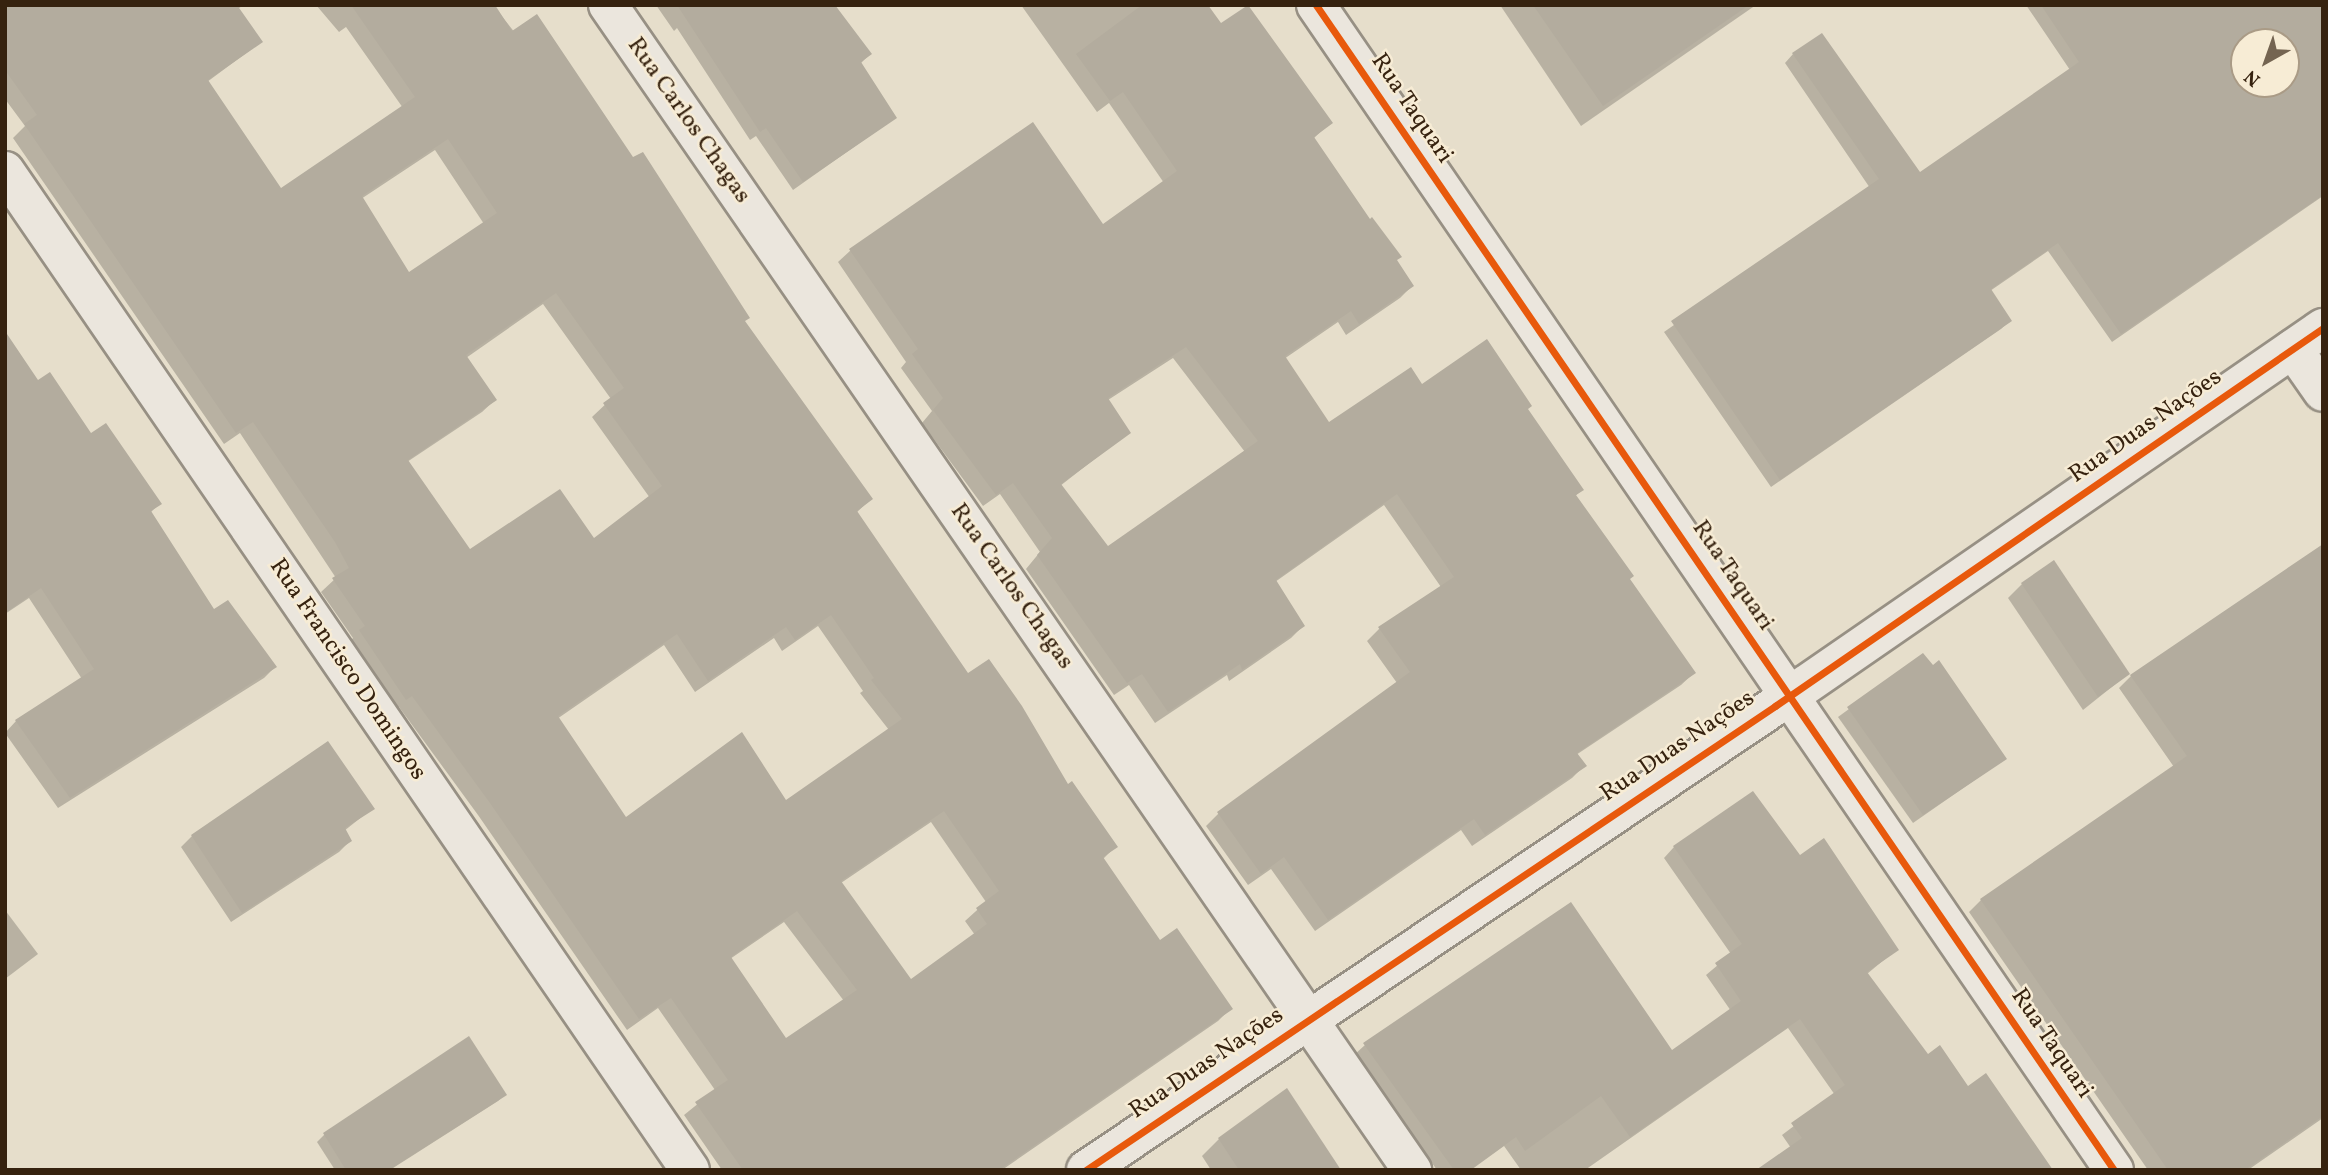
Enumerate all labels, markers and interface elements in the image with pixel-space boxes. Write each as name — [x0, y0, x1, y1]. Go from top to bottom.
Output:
north arrow — [2230, 28, 2300, 98]
street label: Rua Carlos Chagas — [620, 33, 756, 209]
street label: Rua Taquari — [1364, 48, 1458, 170]
text: N — [2239, 63, 2266, 92]
street label: Rua Duas Nações — [2064, 364, 2228, 490]
street label: Rua Carlos Chagas — [943, 499, 1079, 675]
street label: Rua Taquari — [1685, 515, 1779, 637]
street label: Rua Francisco Domingos — [262, 554, 432, 786]
street label: Rua Duas Nações — [1595, 685, 1761, 809]
street label: Rua Taquari — [2004, 983, 2098, 1105]
street label: Rua Duas Nações — [1124, 1002, 1290, 1126]

